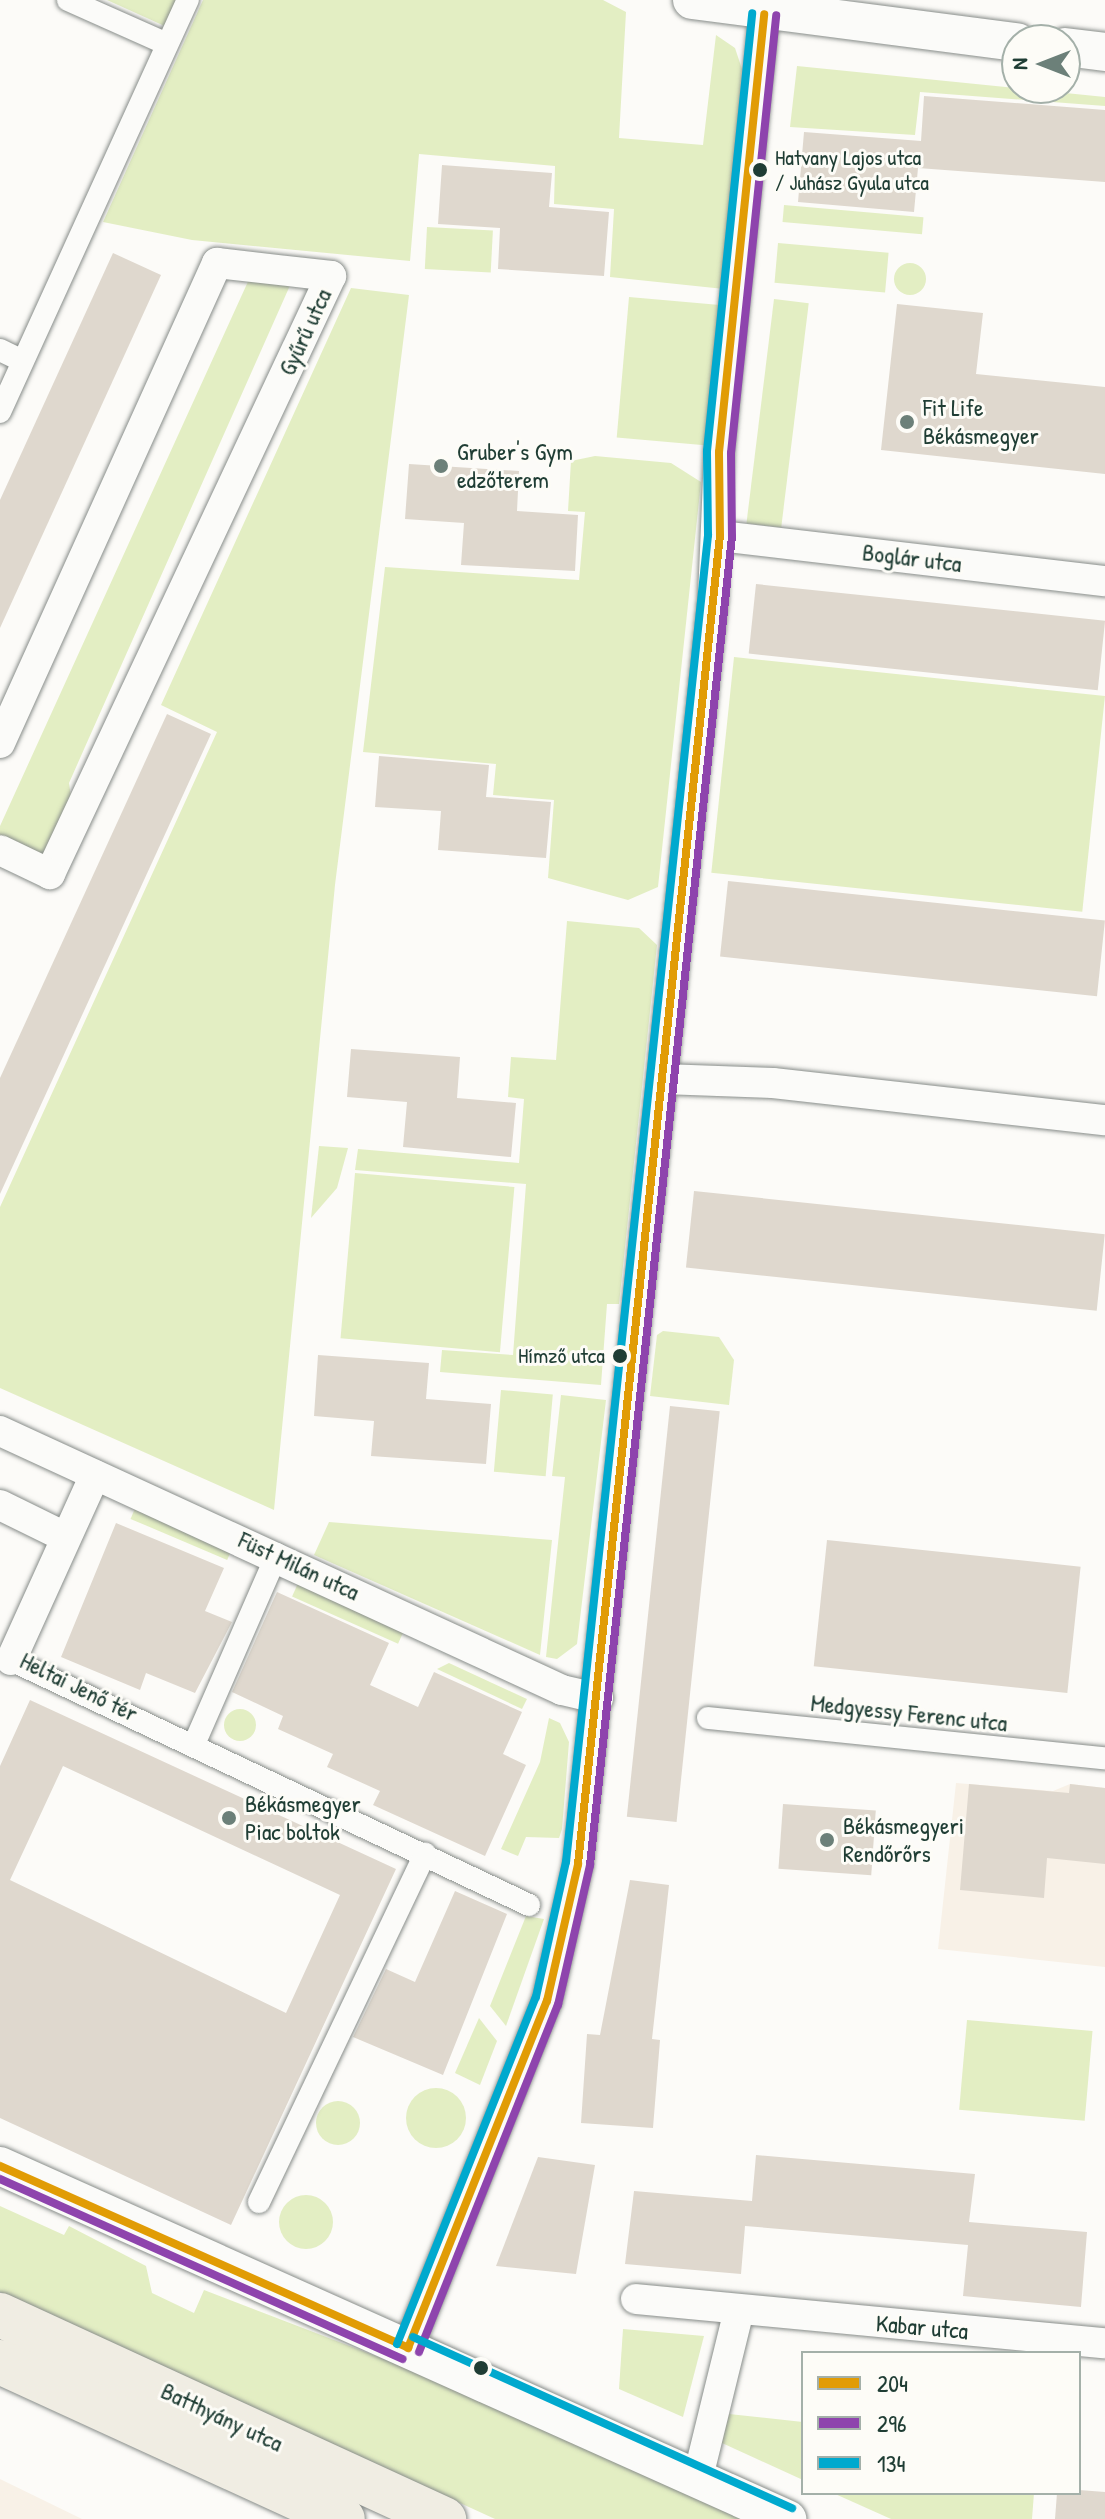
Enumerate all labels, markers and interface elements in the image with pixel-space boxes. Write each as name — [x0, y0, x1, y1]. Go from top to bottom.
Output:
north arrow — [1001, 24, 1081, 104]
text: N — [1004, 58, 1034, 70]
place label: Hatvany Lajos utca / Juhász Gyula utca — [775, 144, 929, 196]
marker: Hatvany Lajos utca / Juhász Gyula utca — [752, 162, 768, 178]
street label: Gyűrű utca — [272, 284, 338, 380]
place label: Fit Life Békásmegyer — [923, 394, 1039, 450]
marker: Fit Life Békásmegyer — [898, 413, 916, 431]
place label: Gruber's Gym edzőterem — [457, 438, 573, 494]
marker: Gruber's Gym edzőterem — [432, 457, 450, 475]
street label: Boglár utca — [861, 538, 963, 578]
place label: Hímző utca — [518, 1343, 605, 1369]
marker: Hímző utca — [612, 1348, 628, 1364]
street label: Füst Milán utca — [234, 1525, 364, 1607]
street label: Heltai Jenő tér — [16, 1646, 142, 1728]
street label: Medgyessy Ferenc utca — [809, 1688, 1009, 1738]
place label: Békásmegyer Piac boltok — [245, 1790, 361, 1846]
marker: Békásmegyer Piac boltok — [220, 1809, 238, 1827]
place label: Békásmegyeri Rendőrőrs — [843, 1812, 964, 1868]
marker: Békásmegyeri Rendőrőrs — [818, 1831, 836, 1849]
street label: Kabar utca — [875, 2309, 969, 2345]
legend — [801, 2351, 1081, 2495]
unlabelled marker — [473, 2360, 489, 2376]
text: 204 — [877, 2367, 908, 2399]
street label: Batthyány utca — [157, 2376, 287, 2458]
text: 296 — [877, 2407, 907, 2439]
text: 134 — [877, 2447, 905, 2479]

